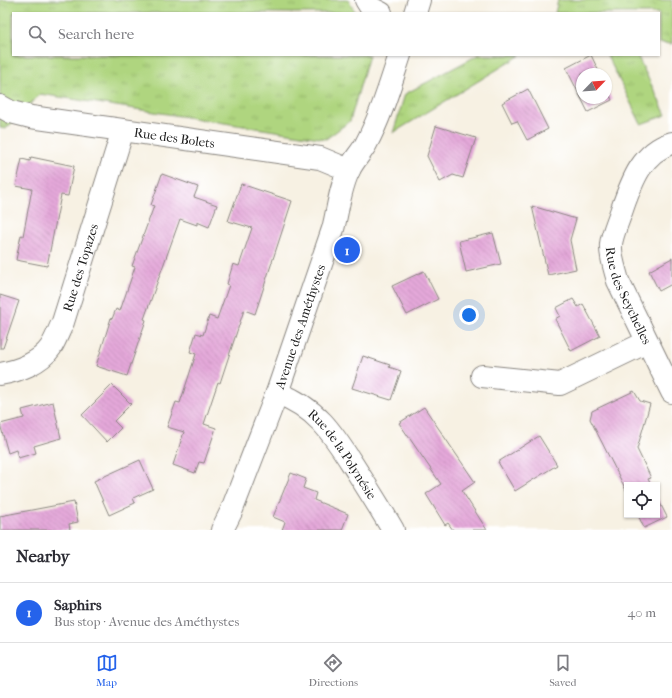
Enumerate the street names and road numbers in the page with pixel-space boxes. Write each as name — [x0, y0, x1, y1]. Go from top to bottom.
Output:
street label: Rue des Bolets — [133, 124, 216, 151]
street label: Rue des Topazes — [59, 222, 101, 313]
street label: Rue des Seychelles — [603, 246, 655, 347]
street label: Avenue des Améthystes — [271, 262, 328, 392]
street label: Rue de la Polynésie — [305, 406, 380, 502]

